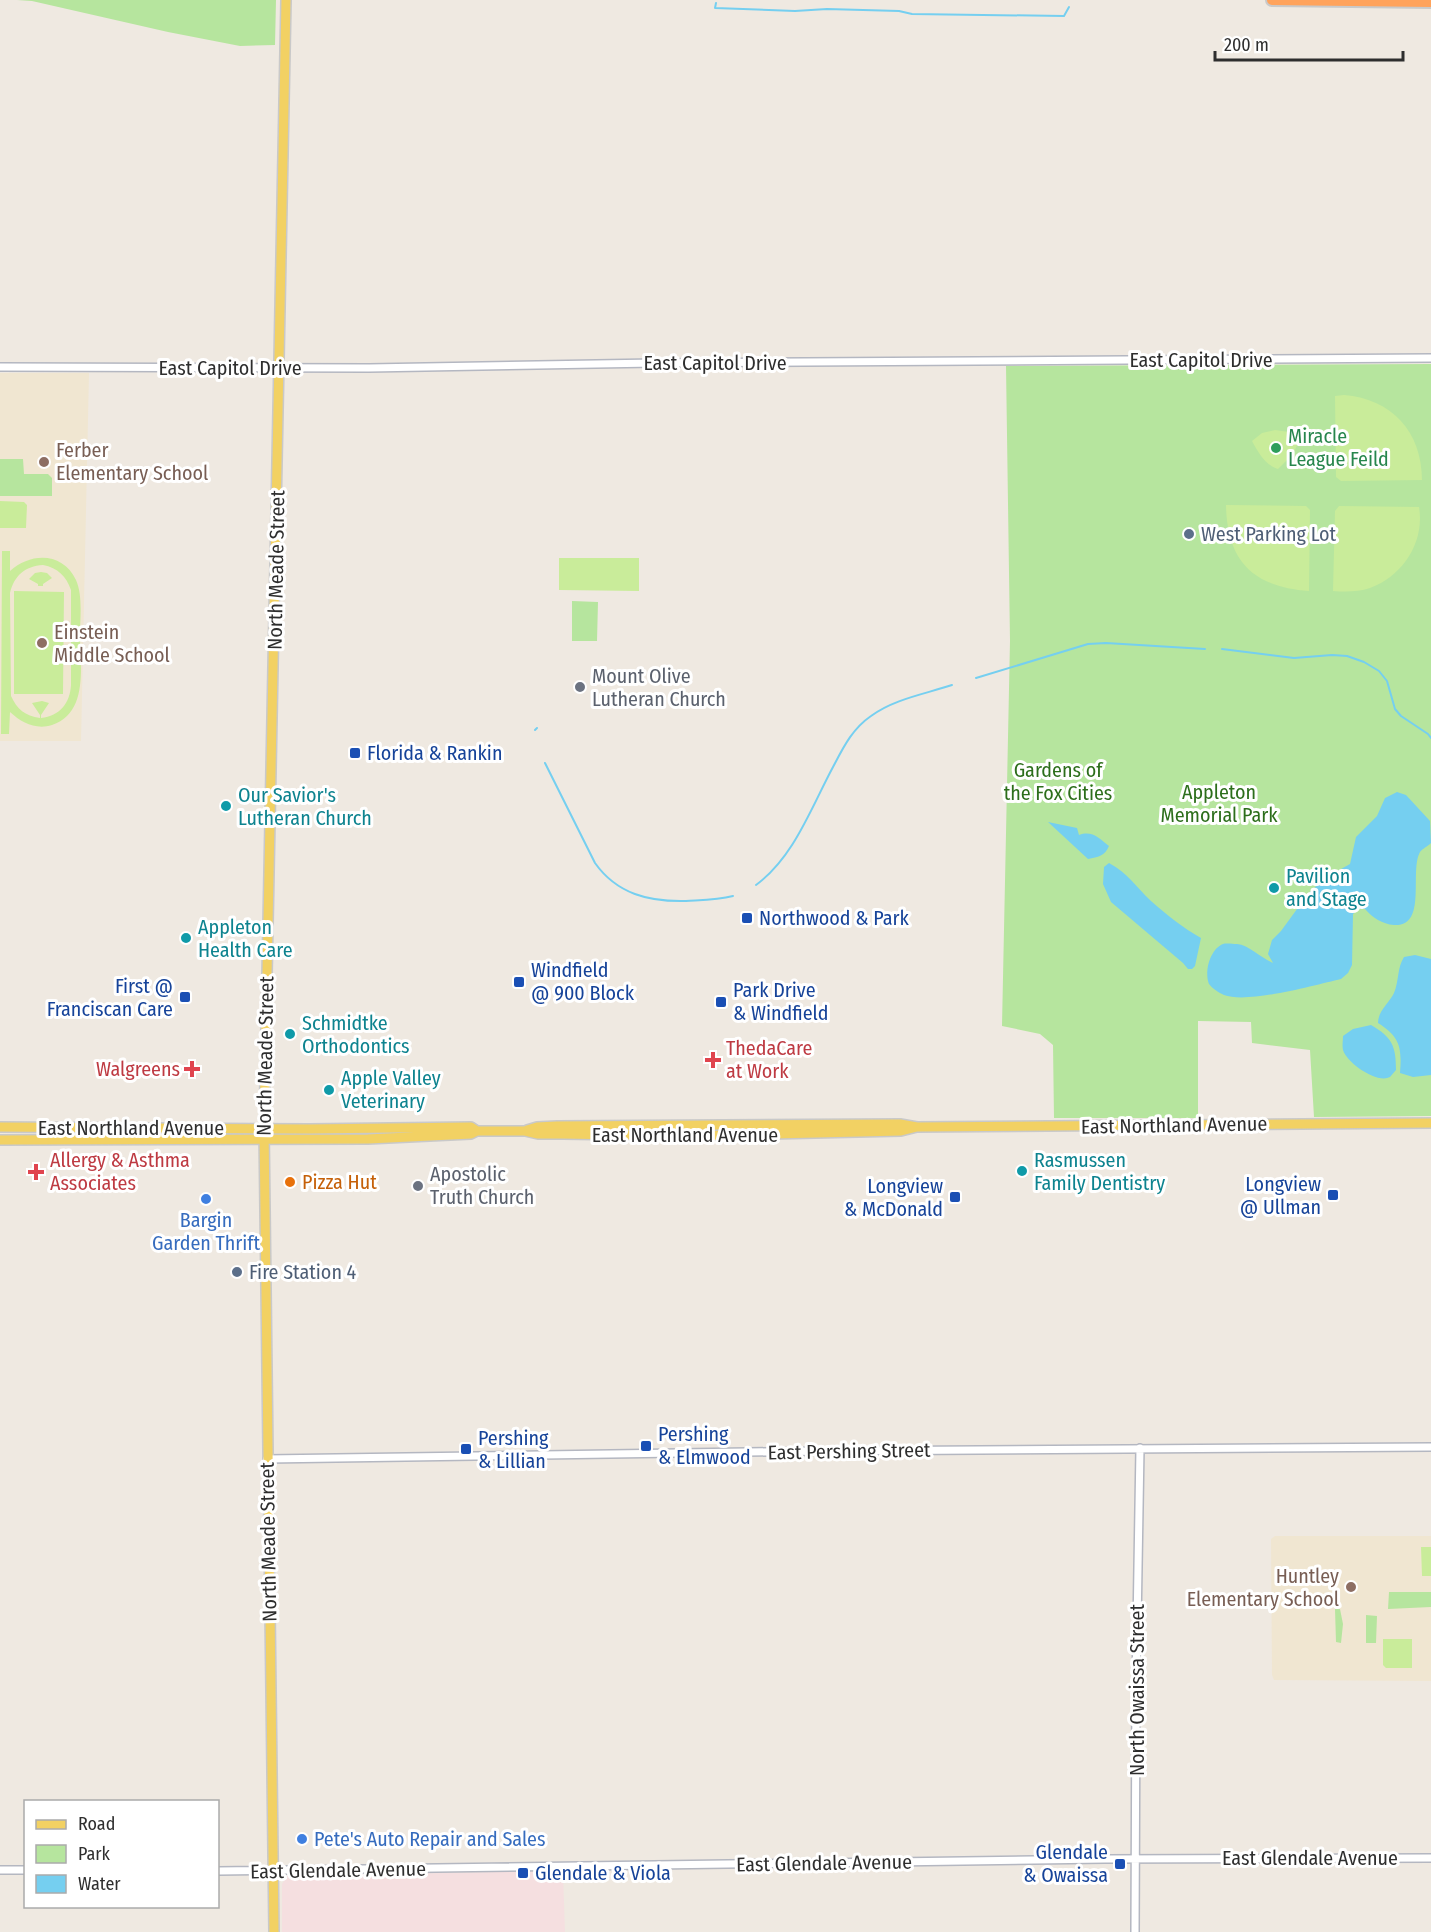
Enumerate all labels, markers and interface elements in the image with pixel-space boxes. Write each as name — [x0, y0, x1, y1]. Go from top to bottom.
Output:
scale bar — [1215, 24, 1402, 62]
text: 200 m — [1224, 34, 1269, 56]
street label: East Capitol Drive — [1129, 348, 1273, 372]
street label: East Capitol Drive — [643, 351, 787, 375]
street label: East Capitol Drive — [158, 356, 302, 380]
place label: Miracle League Feild — [1288, 424, 1389, 471]
place label: Ferber Elementary School — [56, 438, 208, 485]
marker: Miracle League Feild — [1269, 441, 1283, 455]
marker: Ferber Elementary School — [37, 455, 51, 469]
street label: North Meade Street — [263, 490, 289, 650]
place label: West Parking Lot — [1201, 522, 1337, 546]
marker: West Parking Lot — [1182, 527, 1196, 541]
place label: Einstein Middle School — [54, 620, 170, 667]
marker: Einstein Middle School — [35, 636, 49, 650]
place label: Mount Olive Lutheran Church — [592, 664, 726, 711]
marker: Mount Olive Lutheran Church — [573, 680, 587, 694]
place label: Florida & Rankin — [367, 741, 502, 765]
marker: Florida & Rankin — [348, 746, 362, 760]
park label: Gardens of the Fox Cities — [1004, 758, 1112, 805]
park label: Appleton Memorial Park — [1160, 780, 1278, 827]
place label: Our Savior's Lutheran Church — [238, 783, 372, 830]
marker: Our Savior's Lutheran Church — [219, 799, 233, 813]
place label: Pavilion and Stage — [1286, 864, 1367, 911]
marker: Pavilion and Stage — [1267, 881, 1281, 895]
place label: Northwood & Park — [759, 906, 909, 930]
marker: Northwood & Park — [740, 911, 754, 925]
place label: Appleton Health Care — [198, 915, 293, 962]
marker: Appleton Health Care — [179, 931, 193, 945]
place label: Windfield @ 900 Block — [531, 958, 635, 1005]
place label: First @ Franciscan Care — [47, 974, 173, 1021]
marker: Windfield @ 900 Block — [512, 975, 526, 989]
street label: North Meade Street — [252, 976, 278, 1136]
place label: Park Drive & Windfield — [733, 978, 829, 1025]
marker: First @ Franciscan Care — [178, 990, 192, 1004]
marker: Park Drive & Windfield — [714, 995, 728, 1009]
place label: Schmidtke Orthodontics — [302, 1011, 410, 1058]
marker: Schmidtke Orthodontics — [283, 1027, 297, 1041]
place label: ThedaCare at Work — [726, 1036, 812, 1083]
marker: ThedaCare at Work — [704, 1051, 722, 1069]
place label: Walgreens — [96, 1057, 180, 1081]
marker: Walgreens — [185, 1062, 199, 1076]
place label: Apple Valley Veterinary — [341, 1066, 441, 1113]
marker: Apple Valley Veterinary — [322, 1083, 336, 1097]
street label: East Northland Avenue — [1081, 1111, 1267, 1139]
street label: East Northland Avenue — [38, 1116, 224, 1140]
street label: East Northland Avenue — [592, 1123, 778, 1147]
place label: Allergy & Asthma Associates — [50, 1148, 190, 1195]
place label: Rasmussen Family Dentistry — [1034, 1148, 1165, 1195]
place label: Apostolic Truth Church — [430, 1162, 534, 1209]
marker: Allergy & Asthma Associates — [27, 1163, 45, 1181]
marker: Rasmussen Family Dentistry — [1015, 1164, 1029, 1178]
place label: Pizza Hut — [302, 1170, 377, 1194]
place label: Longview @ Ullman — [1240, 1172, 1321, 1219]
place label: Longview & McDonald — [844, 1174, 943, 1221]
marker: Pizza Hut — [283, 1175, 297, 1189]
marker: Apostolic Truth Church — [411, 1179, 425, 1193]
marker: Longview @ Ullman — [1326, 1188, 1340, 1202]
marker: Longview & McDonald — [948, 1190, 962, 1204]
marker: Bargin Garden Thrift — [199, 1192, 213, 1206]
place label: Bargin Garden Thrift — [152, 1208, 260, 1255]
place label: Fire Station 4 — [249, 1260, 357, 1284]
marker: Fire Station 4 — [230, 1265, 244, 1279]
place label: Pershing & Elmwood — [658, 1422, 751, 1469]
place label: Pershing & Lillian — [478, 1426, 549, 1473]
street label: East Pershing Street — [767, 1438, 931, 1464]
marker: Pershing & Elmwood — [639, 1439, 653, 1453]
marker: Pershing & Lillian — [459, 1442, 473, 1456]
street label: North Meade Street — [255, 1462, 281, 1622]
place label: Huntley Elementary School — [1187, 1564, 1339, 1611]
marker: Huntley Elementary School — [1344, 1580, 1358, 1594]
street label: North Owaissa Street — [1125, 1604, 1149, 1776]
legend — [24, 1800, 219, 1908]
text: Road — [78, 1813, 115, 1835]
place label: Pete's Auto Repair and Sales — [314, 1827, 546, 1851]
marker: Pete's Auto Repair and Sales — [295, 1832, 309, 1846]
place label: Glendale & Owaissa — [1023, 1840, 1108, 1887]
text: Park — [78, 1843, 111, 1865]
street label: East Glendale Avenue — [1222, 1846, 1398, 1870]
street label: East Glendale Avenue — [736, 1849, 912, 1877]
street label: East Glendale Avenue — [250, 1856, 426, 1884]
marker: Glendale & Owaissa — [1113, 1857, 1127, 1871]
place label: Glendale & Viola — [535, 1861, 671, 1885]
marker: Glendale & Viola — [516, 1866, 530, 1880]
text: Water — [78, 1873, 121, 1895]

